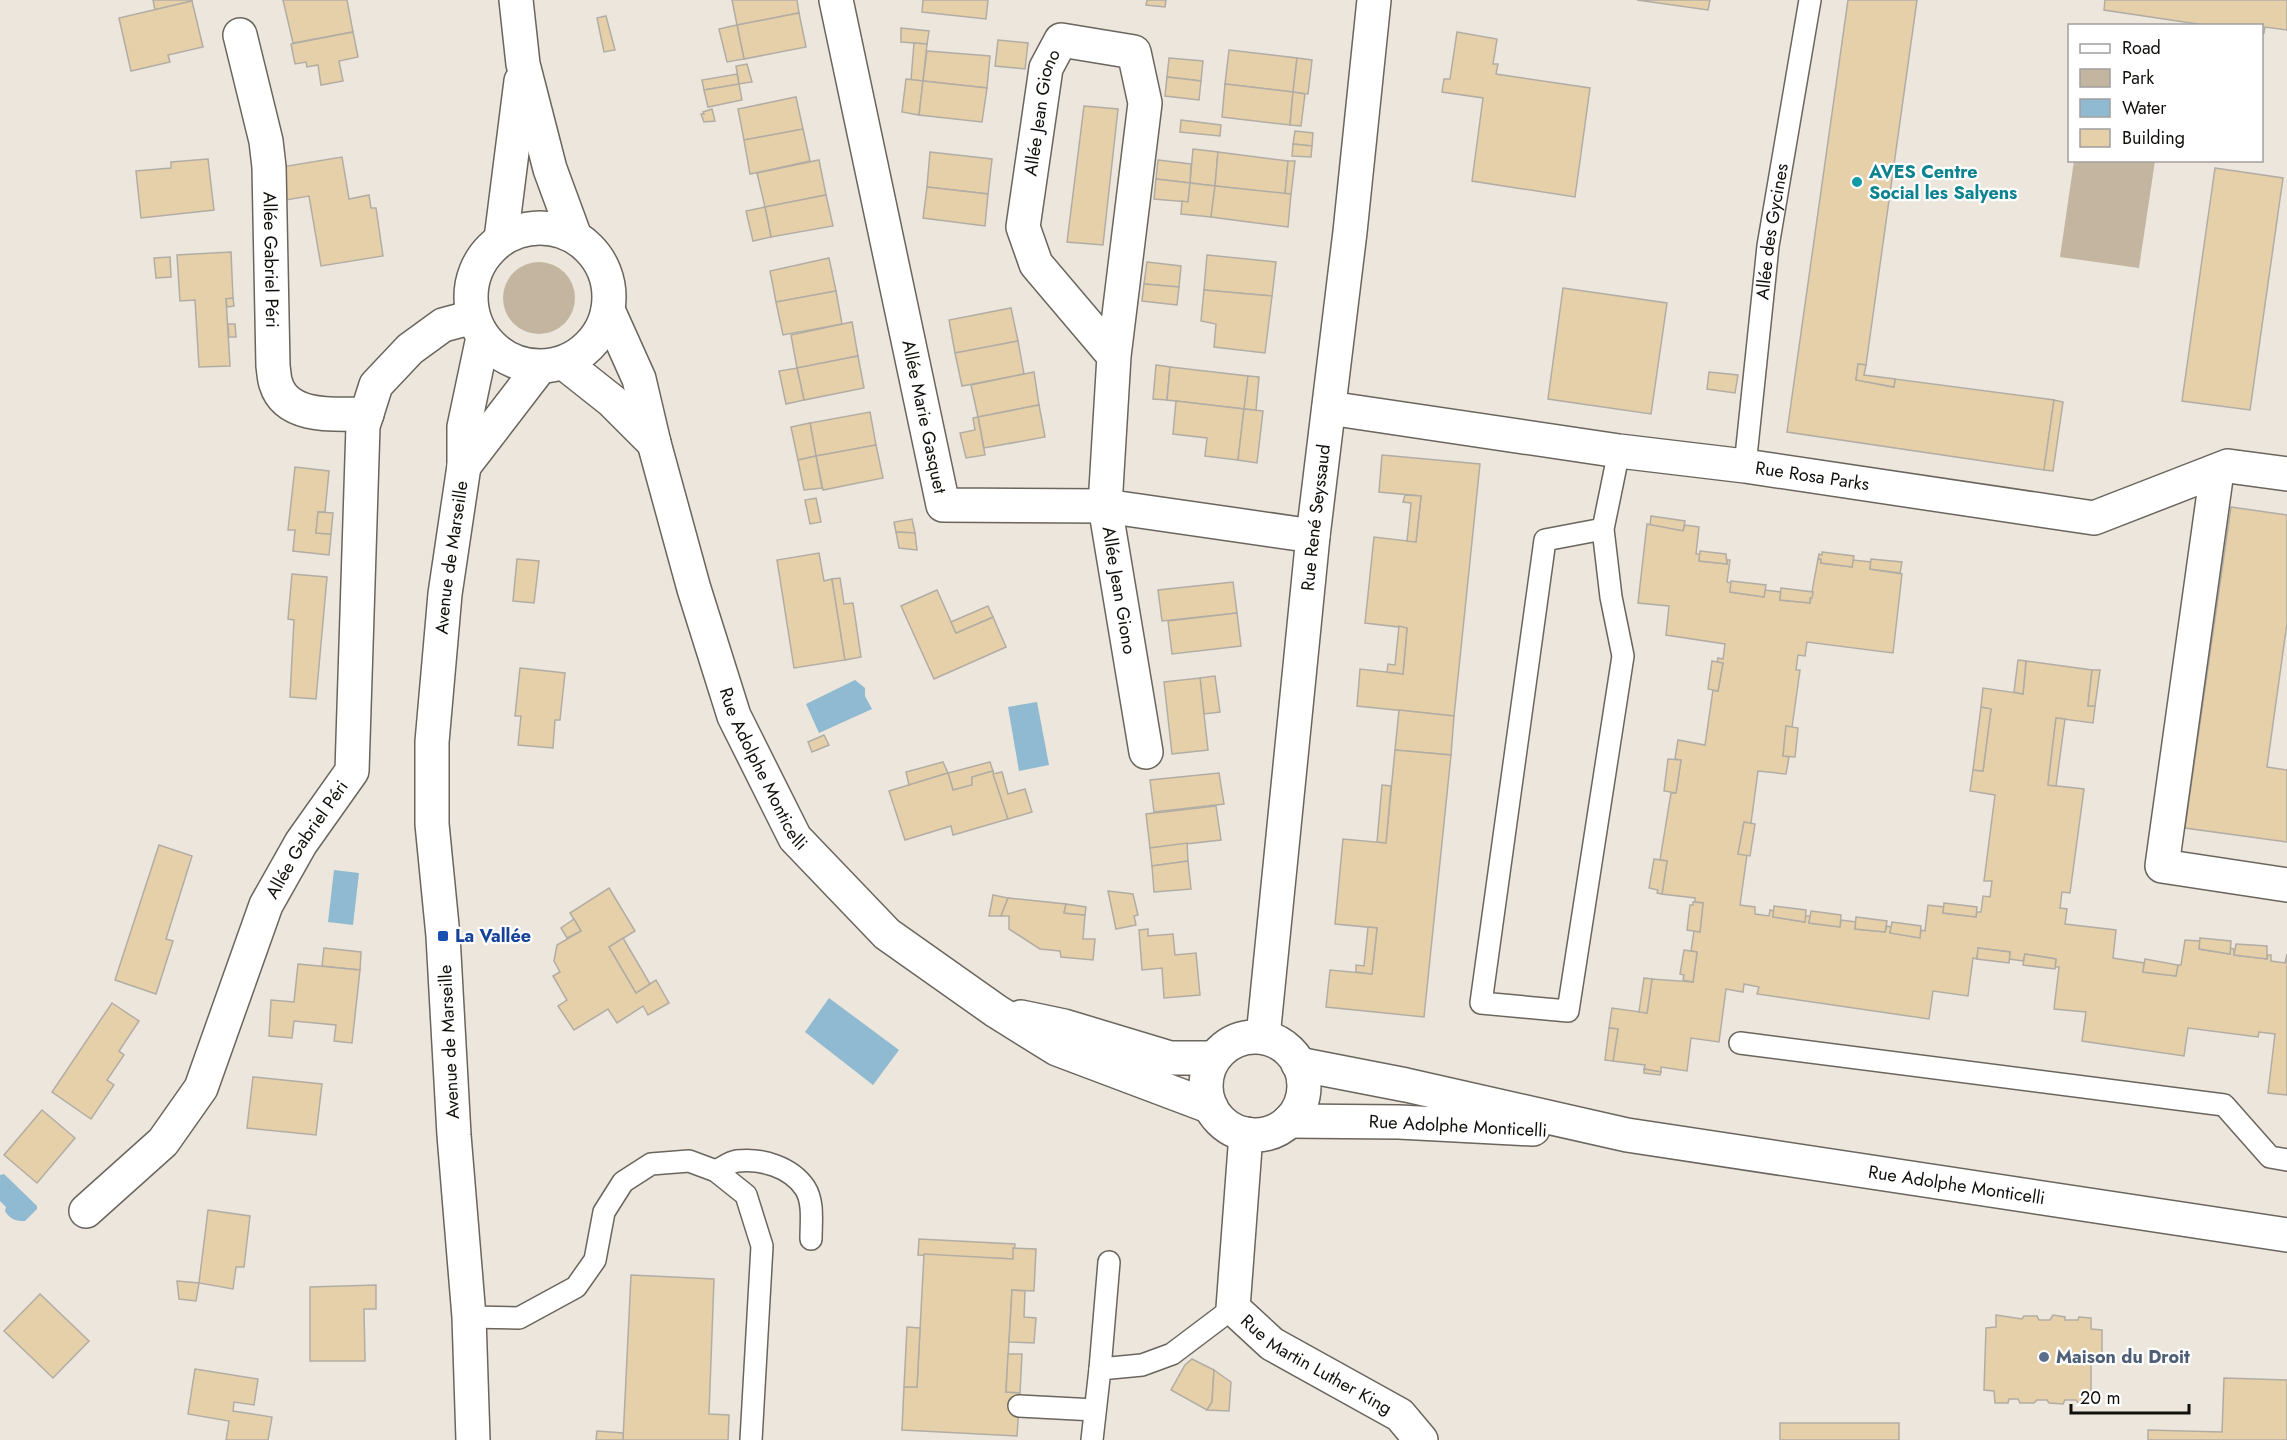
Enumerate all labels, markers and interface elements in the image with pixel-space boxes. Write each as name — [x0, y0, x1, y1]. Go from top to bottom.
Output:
legend — [2068, 24, 2263, 162]
text: Road — [2122, 35, 2161, 61]
street label: Allée Jean Giono — [1018, 44, 1067, 178]
text: Park — [2122, 65, 2154, 91]
text: Water — [2122, 95, 2167, 121]
text: Building — [2122, 125, 2185, 151]
place label: AVES Centre Social les Salyens — [1868, 159, 2017, 206]
street label: Allée des Gycines — [1749, 161, 1795, 301]
marker: AVES Centre Social les Salyens — [1850, 175, 1864, 189]
street label: Allée Gabriel Péri — [256, 191, 285, 328]
street label: Allée Marie Gasquet — [895, 338, 953, 496]
street label: Rue René Seyssaud — [1295, 443, 1337, 592]
street label: Rue Rosa Parks — [1753, 455, 1871, 497]
street label: Avenue de Marseille — [429, 479, 475, 635]
street label: Allée Jean Giono — [1096, 524, 1143, 656]
street label: Rue Adolphe Monticelli — [713, 684, 813, 856]
street label: Allée Gabriel Péri — [259, 775, 355, 903]
place label: La Vallée — [455, 923, 531, 949]
marker: La Vallée — [436, 929, 450, 943]
street label: Avenue de Marseille — [432, 964, 466, 1120]
street label: Rue Adolphe Monticelli — [1368, 1108, 1548, 1144]
street label: Rue Adolphe Monticelli — [1866, 1159, 2047, 1211]
street label: Rue Martin Luther King — [1235, 1308, 1397, 1421]
place label: Maison du Droit — [2056, 1344, 2190, 1370]
marker: Maison du Droit — [2037, 1350, 2051, 1364]
scale bar — [2071, 1377, 2190, 1415]
text: 20 m — [2080, 1385, 2120, 1411]

